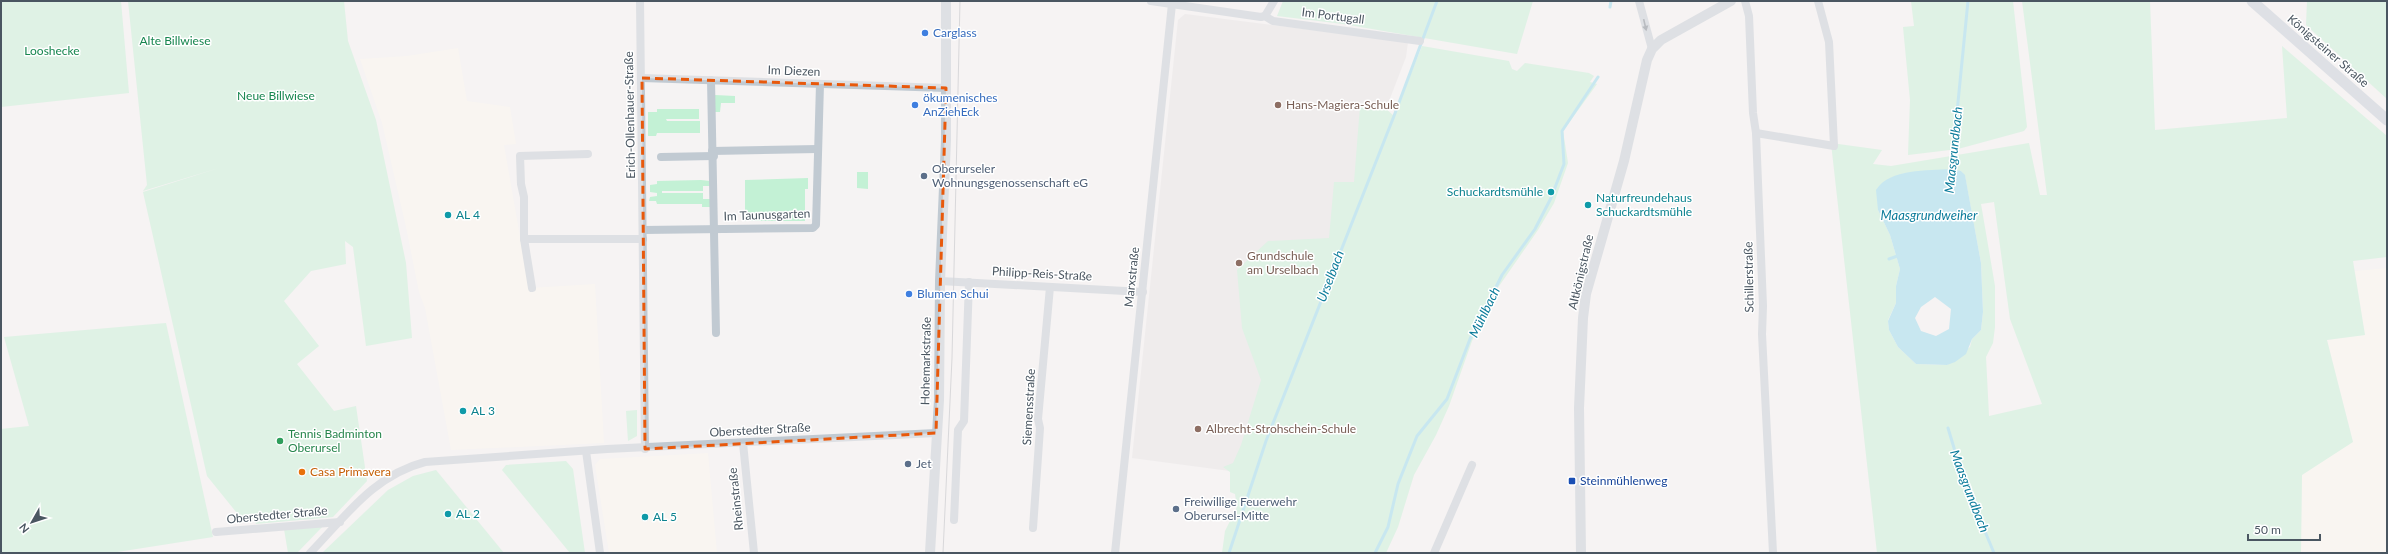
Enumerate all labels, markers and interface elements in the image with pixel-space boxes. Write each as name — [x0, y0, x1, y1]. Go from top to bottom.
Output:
street label: Im Portugall — [1301, 4, 1365, 27]
street label: Königsteiner Straße — [2285, 11, 2372, 90]
one-way arrow — [1643, 19, 1649, 31]
place label: Carglass — [933, 25, 977, 40]
marker: Carglass — [920, 28, 930, 38]
park label: Alte Billwiese — [140, 33, 210, 48]
park label: Looshecke — [24, 43, 80, 58]
street label: Erich-Ollenhauer-Straße — [621, 51, 638, 179]
street label: Im Diezen — [767, 62, 821, 79]
park label: Neue Billwiese — [237, 88, 315, 103]
place label: ökumenisches AnZiehEck — [923, 90, 998, 119]
place label: Hans-Magiera-Schule — [1286, 97, 1399, 112]
marker: ökumenisches AnZiehEck — [910, 100, 920, 110]
marker: Hans-Magiera-Schule — [1273, 100, 1283, 110]
water label: Maasgrundbach — [1940, 106, 1966, 194]
place label: Oberurseler Wohnungsgenossenschaft eG — [932, 161, 1088, 190]
marker: Oberurseler Wohnungsgenossenschaft eG — [919, 171, 929, 181]
place label: Schuckardtsmühle — [1447, 184, 1543, 199]
marker: Schuckardtsmühle — [1546, 187, 1556, 197]
place label: Naturfreundehaus Schuckardtsmühle — [1596, 190, 1692, 219]
marker: Naturfreundehaus Schuckardtsmühle — [1583, 200, 1593, 210]
street label: Im Taunusgarten — [723, 205, 811, 224]
place label: AL 4 — [456, 207, 480, 222]
water label: Maasgrundweiher — [1881, 207, 1978, 223]
marker: AL 4 — [443, 210, 453, 220]
street label: Altkönigstraße — [1565, 233, 1596, 311]
street label: Schillerstraße — [1740, 241, 1757, 313]
street label: Marxstraße — [1121, 246, 1142, 308]
place label: Grundschule am Urselbach — [1247, 248, 1318, 277]
water label: Urselbach — [1313, 248, 1347, 304]
marker: Grundschule am Urselbach — [1234, 258, 1244, 268]
street label: Philipp-Reis-Straße — [991, 263, 1093, 284]
water label: Mühlbach — [1465, 284, 1503, 340]
place label: Blumen Schui — [917, 286, 989, 301]
marker: Blumen Schui — [904, 289, 914, 299]
street label: Hohemarkstraße — [917, 317, 934, 405]
street label: Siemensstraße — [1019, 368, 1038, 446]
place label: AL 3 — [471, 403, 495, 418]
marker: AL 3 — [458, 406, 468, 416]
street label: Oberstedter Straße — [709, 419, 811, 440]
place label: Albrecht-Strohschein-Schule — [1206, 421, 1356, 436]
marker: Albrecht-Strohschein-Schule — [1193, 424, 1203, 434]
place label: Tennis Badminton Oberursel — [288, 426, 382, 455]
marker: Tennis Badminton Oberursel — [275, 436, 285, 446]
water label: Maasgrundbach — [1947, 447, 1993, 535]
place label: Jet — [916, 456, 932, 471]
marker: Jet — [903, 459, 913, 469]
place label: Casa Primavera — [310, 464, 391, 479]
marker: Casa Primavera — [297, 467, 307, 477]
street label: Rheinstraße — [725, 467, 746, 531]
place label: Steinmühlenweg — [1580, 473, 1667, 488]
marker: Steinmühlenweg — [1567, 476, 1577, 486]
place label: Freiwillige Feuerwehr Oberursel-Mitte — [1184, 494, 1297, 523]
north arrow — [12, 502, 52, 542]
street label: Oberstedter Straße — [226, 503, 328, 526]
marker: Freiwillige Feuerwehr Oberursel-Mitte — [1171, 504, 1181, 514]
place label: AL 2 — [456, 506, 480, 521]
marker: AL 2 — [443, 509, 453, 519]
place label: AL 5 — [653, 509, 677, 524]
marker: AL 5 — [640, 512, 650, 522]
scale bar — [2248, 516, 2320, 542]
text: N — [16, 521, 32, 536]
text: 50 m — [2254, 522, 2281, 537]

